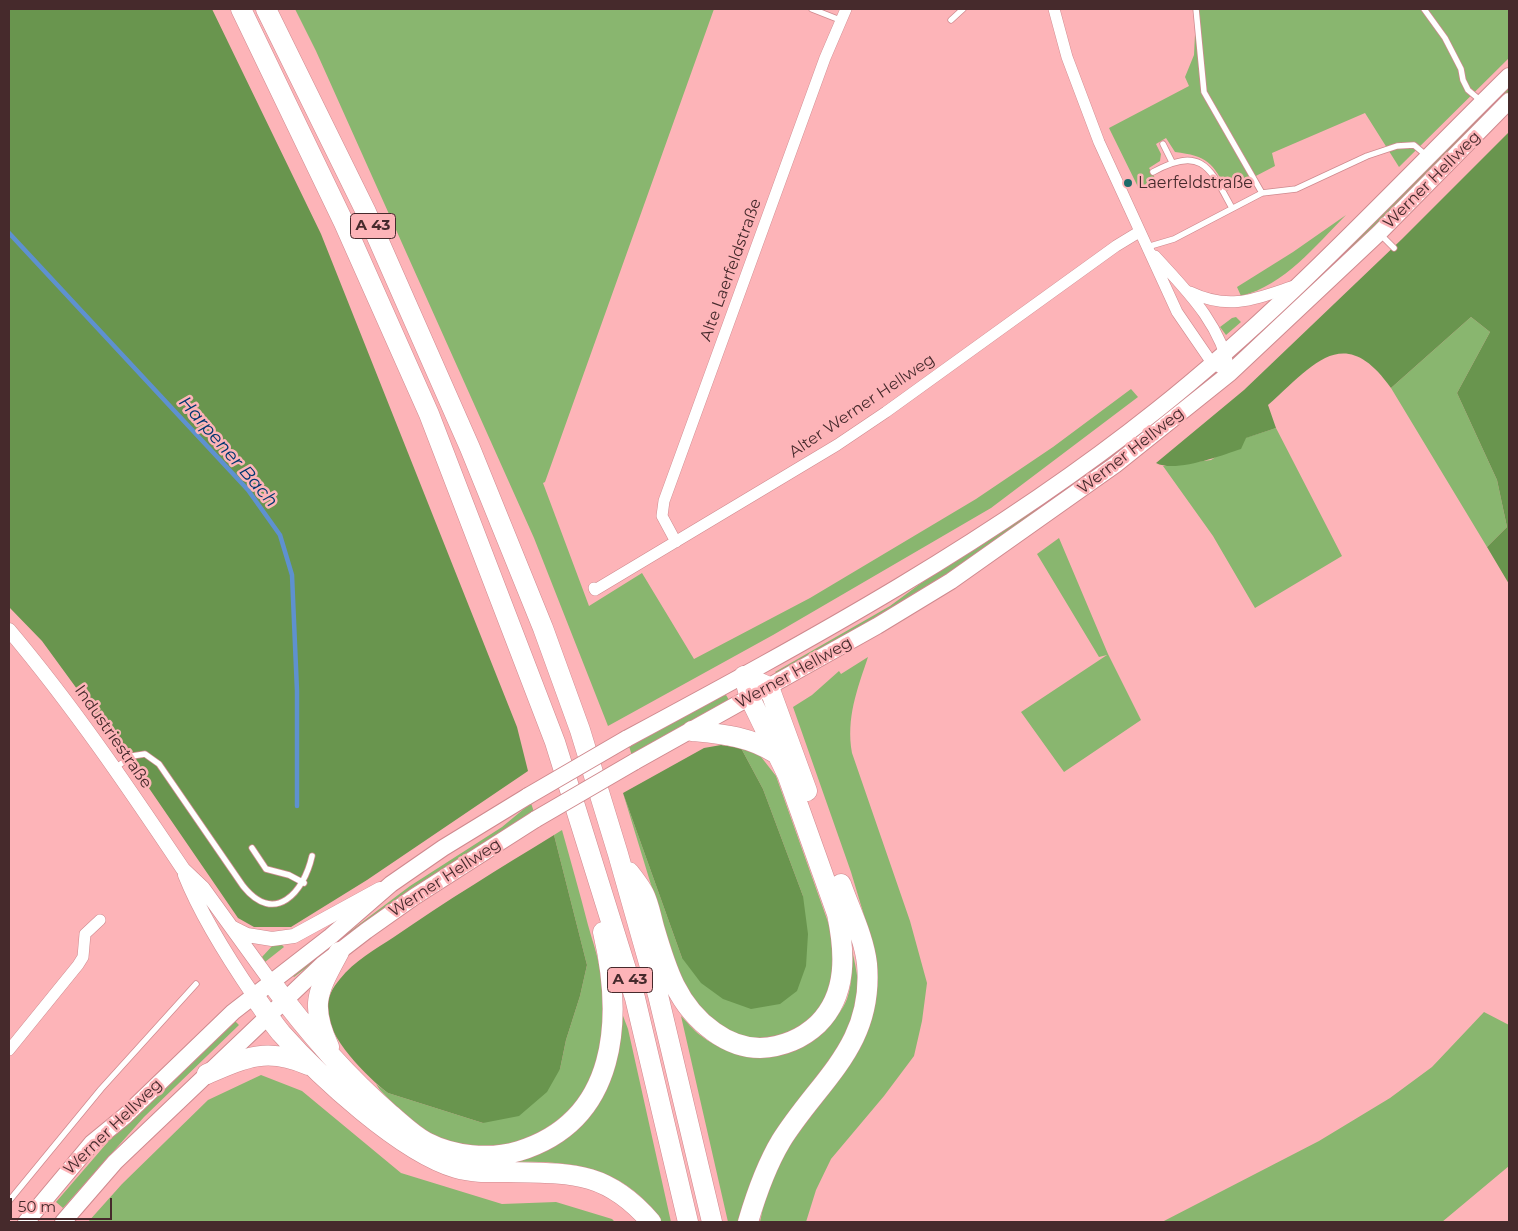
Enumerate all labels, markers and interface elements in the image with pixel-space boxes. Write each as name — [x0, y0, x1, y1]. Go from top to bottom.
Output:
street label: Werner Hellweg — [1379, 127, 1485, 233]
place label: Laerfeldstraße — [1138, 173, 1253, 193]
marker: Laerfeldstraße — [1122, 177, 1134, 189]
street label: Alte Laerfeldstraße — [696, 196, 766, 344]
road number: A 43 — [350, 214, 396, 238]
street label: Alter Werner Hellweg — [785, 350, 939, 462]
water label: Harpener Bach — [174, 392, 282, 512]
street label: Werner Hellweg — [1074, 404, 1188, 498]
street label: Werner Hellweg — [733, 633, 855, 713]
street label: Industriestraße — [70, 682, 156, 792]
street label: Werner Hellweg — [385, 835, 505, 921]
road number: A 43 — [608, 968, 652, 992]
street label: Werner Hellweg — [60, 1075, 166, 1179]
scale bar — [12, 1188, 115, 1220]
text: 50 m — [18, 1197, 56, 1216]

